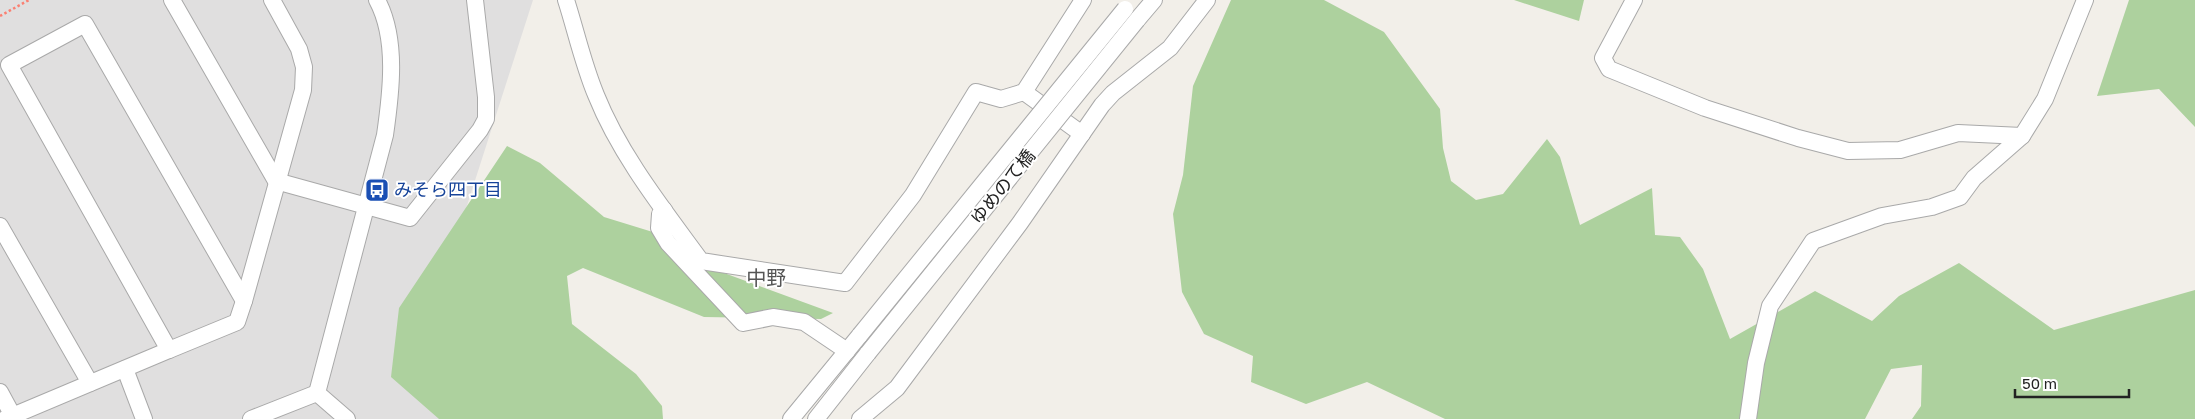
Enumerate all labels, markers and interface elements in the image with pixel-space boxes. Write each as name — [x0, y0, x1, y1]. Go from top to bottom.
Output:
street label: ゆめのて橋 — [965, 144, 1039, 228]
bus stop icon: みそら四丁目 — [364, 177, 390, 203]
place label: みそら四丁目 — [394, 178, 502, 200]
district label: 中野 — [746, 265, 786, 289]
scale bar — [2015, 366, 2129, 398]
text: 50 m — [2022, 374, 2057, 392]

